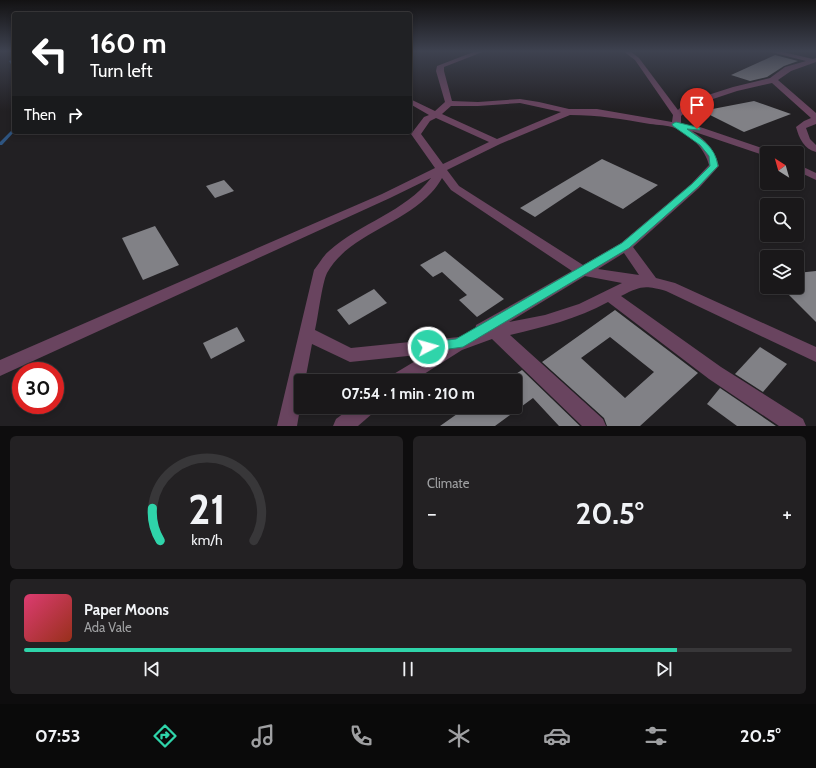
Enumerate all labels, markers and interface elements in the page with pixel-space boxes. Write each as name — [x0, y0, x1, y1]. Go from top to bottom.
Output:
text: 160 m — [90, 26, 166, 60]
icon: left — [24, 28, 76, 80]
text: Turn left — [90, 60, 153, 82]
pin — [680, 88, 714, 129]
icon: arrive — [686, 94, 708, 116]
icon: right — [64, 104, 86, 126]
text: Then — [24, 106, 56, 124]
north arrow — [760, 146, 804, 190]
map controls — [760, 146, 804, 294]
button: search — [760, 198, 804, 242]
button: layers — [760, 250, 804, 294]
position arrow — [407, 326, 449, 368]
speed limit sign: 30 — [12, 362, 64, 414]
text: 07:54 · 1 min · 210 m — [341, 385, 475, 403]
text: Climate — [427, 475, 469, 491]
text: 21 — [188, 483, 225, 533]
text: 20.5° — [575, 495, 644, 532]
text: − — [427, 500, 437, 527]
text: + — [782, 500, 792, 527]
text: km/h — [191, 530, 222, 548]
text: Paper Moons — [84, 601, 169, 619]
text: Ada Vale — [84, 619, 132, 635]
icon: previous — [141, 658, 163, 680]
icon: pause — [397, 658, 419, 680]
icon: next — [653, 658, 675, 680]
icon: directions — [151, 722, 179, 750]
icon: music — [249, 722, 277, 750]
icon: phone — [347, 722, 375, 750]
icon: climate — [445, 722, 473, 750]
icon: car — [543, 722, 571, 750]
icon: filters — [642, 722, 670, 750]
text: 07:53 — [35, 725, 80, 747]
text: 20.5° — [740, 725, 781, 747]

